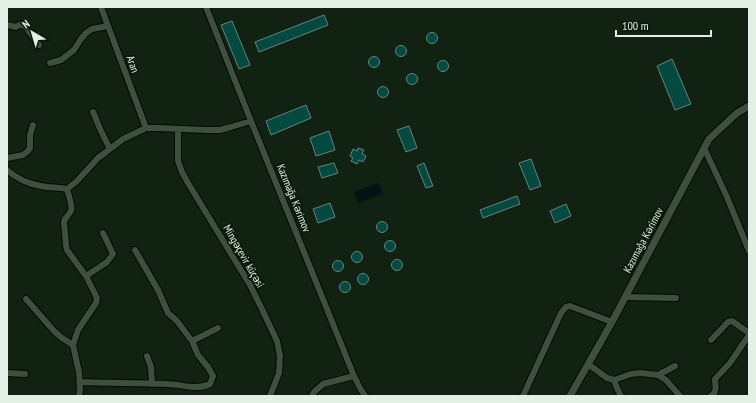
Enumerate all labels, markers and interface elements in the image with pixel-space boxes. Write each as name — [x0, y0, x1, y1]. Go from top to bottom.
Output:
north arrow — [12, 12, 52, 52]
scale bar — [616, 12, 711, 38]
text: N — [19, 17, 33, 31]
text: 100 m — [622, 18, 649, 33]
street label: Aran — [123, 53, 143, 75]
street label: Kazımağa Kərimov — [274, 162, 314, 235]
street label: Kazımağa Kərimov — [620, 204, 666, 275]
street label: Mingəçevir küçəsi — [220, 222, 268, 290]

